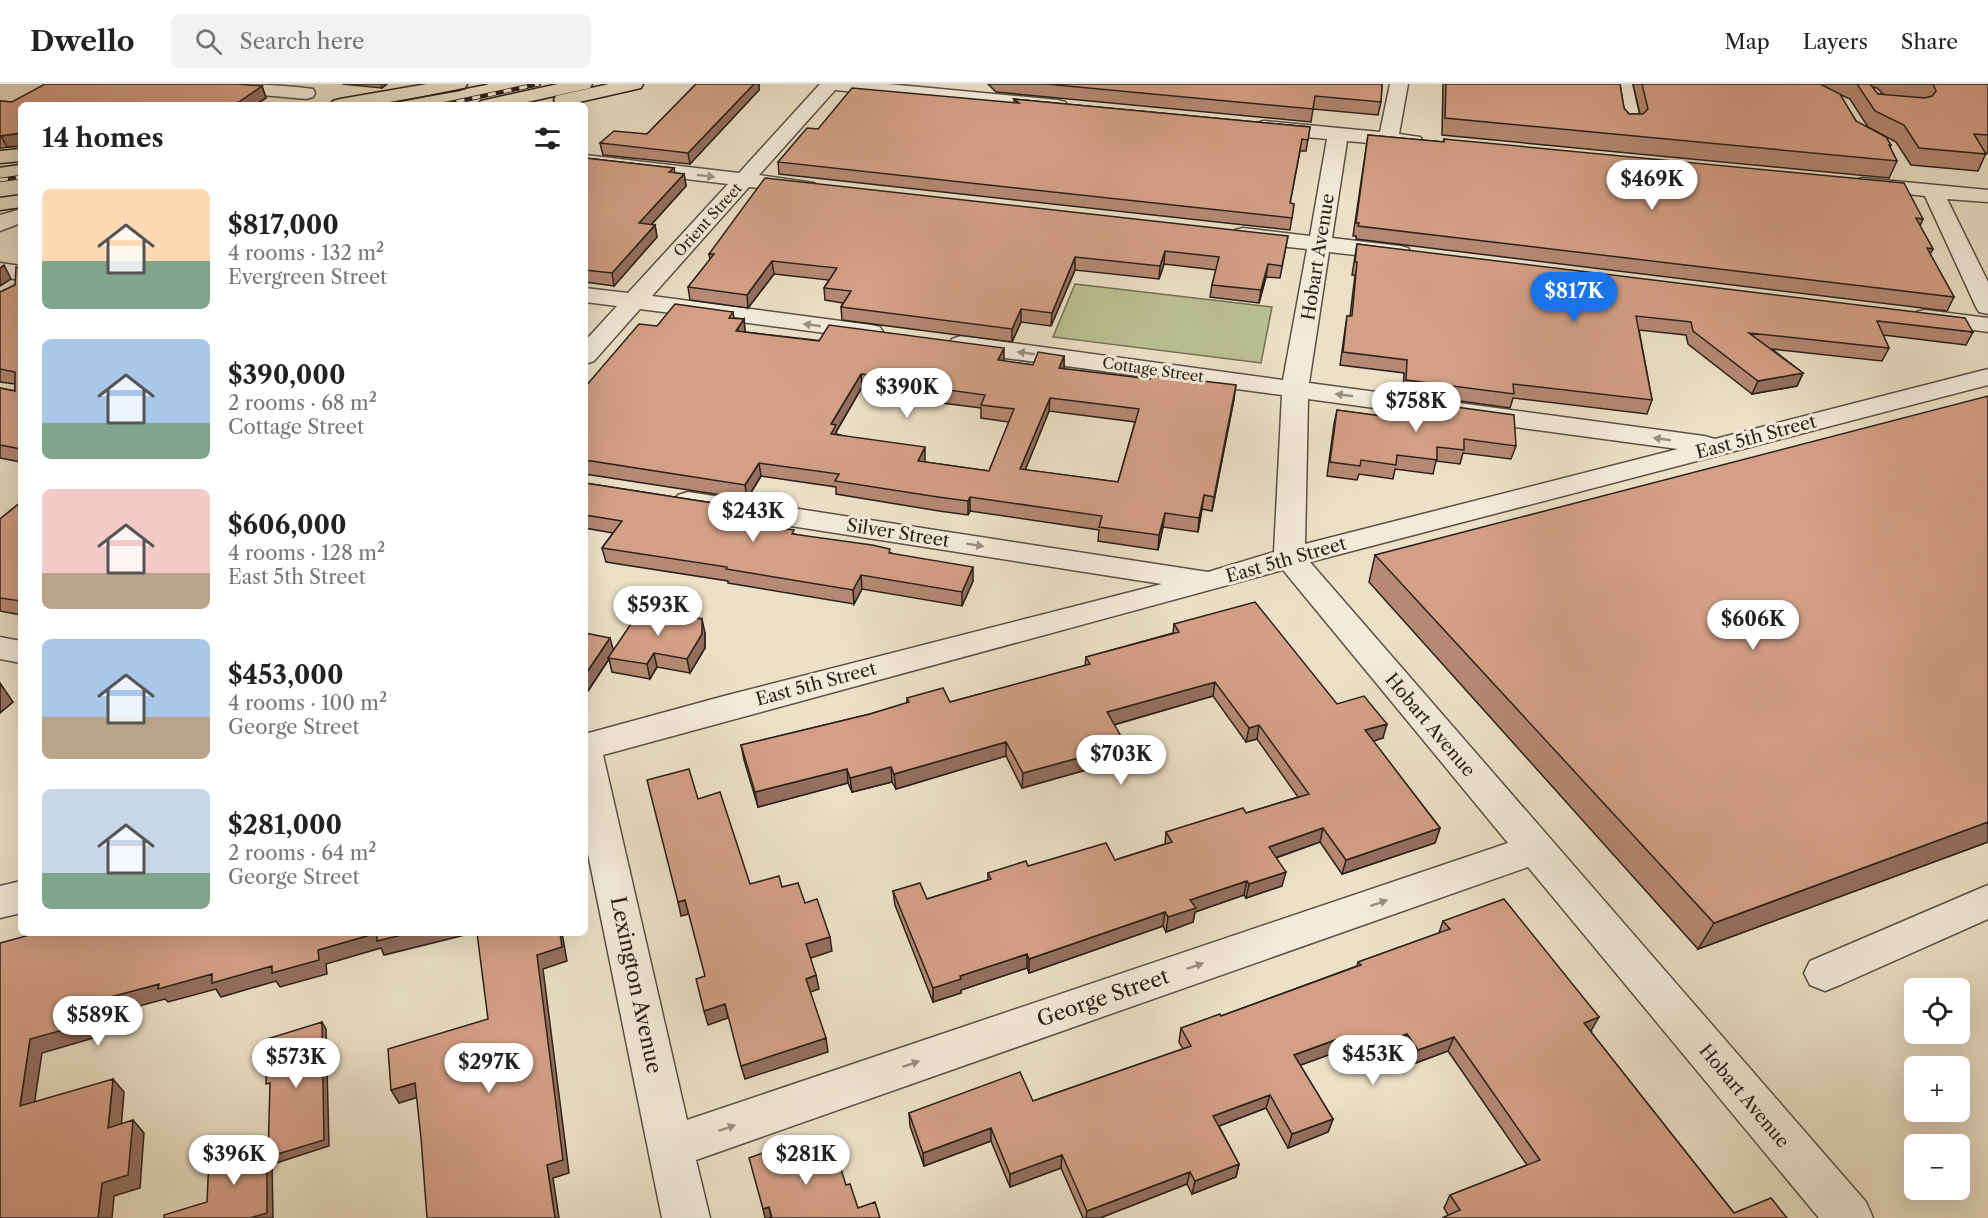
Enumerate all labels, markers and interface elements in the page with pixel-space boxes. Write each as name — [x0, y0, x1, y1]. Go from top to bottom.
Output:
search box — [171, 14, 591, 68]
text: Dwello — [30, 24, 135, 58]
icon: search — [192, 25, 225, 58]
text: Search here — [240, 28, 364, 55]
text: Map — [1725, 29, 1770, 54]
text: Layers — [1803, 29, 1868, 54]
text: Share — [1901, 29, 1958, 54]
text: 14 homes — [42, 122, 164, 154]
icon: filters — [531, 122, 564, 155]
pin: $469K — [1610, 160, 1694, 211]
text: $469K — [1621, 167, 1683, 191]
one-way arrow — [696, 171, 715, 181]
street label: Orient Street — [669, 178, 746, 261]
street label: Hobart Avenue — [1297, 192, 1339, 322]
text: $817,000 — [228, 209, 339, 241]
icon: home — [90, 213, 162, 285]
text: 4 rooms · 132 m² — [228, 241, 384, 265]
text: Evergreen Street — [228, 265, 387, 289]
pin: $817K — [1532, 272, 1616, 323]
text: $817K — [1545, 279, 1603, 303]
one-way arrow — [802, 320, 821, 329]
one-way arrow — [1017, 348, 1036, 357]
street label: Cottage Street — [1101, 353, 1206, 386]
text: $390,000 — [228, 359, 346, 391]
icon: home — [90, 363, 162, 435]
pin: $390K — [865, 368, 949, 419]
text: $390K — [875, 375, 939, 399]
pin: $758K — [1374, 382, 1458, 433]
text: $758K — [1386, 389, 1446, 413]
one-way arrow — [1335, 390, 1354, 400]
text: 2 rooms · 68 m² — [228, 391, 377, 415]
street label: East 5th Street — [1693, 410, 1819, 464]
text: Cottage Street — [228, 415, 364, 439]
one-way arrow — [1653, 434, 1672, 443]
pin: $243K — [711, 492, 795, 543]
text: $243K — [722, 499, 784, 523]
text: $606,000 — [228, 509, 347, 541]
icon: home — [90, 513, 162, 585]
street label: Silver Street — [845, 514, 952, 552]
street label: East 5th Street — [1223, 532, 1349, 588]
text: 4 rooms · 128 m² — [228, 541, 385, 565]
one-way arrow — [966, 541, 985, 550]
text: East 5th Street — [228, 565, 366, 589]
pin: $593K — [616, 586, 700, 637]
text: $593K — [627, 593, 689, 617]
pin: $606K — [1711, 600, 1795, 651]
text: $606K — [1721, 607, 1785, 631]
street label: East 5th Street — [753, 657, 879, 711]
text: $453,000 — [228, 659, 344, 691]
icon: home — [90, 663, 162, 735]
street label: Hobart Avenue — [1380, 669, 1480, 781]
text: 4 rooms · 100 m² — [228, 691, 387, 715]
text: George Street — [228, 715, 360, 739]
pin: $703K — [1079, 735, 1163, 786]
text: $703K — [1090, 742, 1152, 766]
text: $281,000 — [228, 809, 342, 841]
icon: home — [90, 813, 162, 885]
text: 2 rooms · 64 m² — [228, 841, 377, 865]
text: George Street — [228, 865, 360, 889]
street label: Lexington Avenue — [606, 894, 667, 1076]
one-way arrow — [1370, 897, 1388, 907]
one-way arrow — [1186, 961, 1204, 971]
street label: George Street — [1033, 963, 1173, 1032]
map controls — [1904, 978, 1970, 1200]
button: locate — [1904, 978, 1970, 1044]
pin: $589K — [56, 996, 140, 1047]
text: $589K — [67, 1003, 129, 1027]
pin: $453K — [1331, 1035, 1415, 1086]
pin: $573K — [254, 1038, 338, 1089]
street label: Hobart Avenue — [1694, 1040, 1794, 1152]
text: $453K — [1342, 1042, 1404, 1066]
pin: $297K — [447, 1043, 531, 1094]
text: $573K — [266, 1045, 326, 1069]
text: $297K — [458, 1050, 520, 1074]
button: + — [1904, 1056, 1970, 1122]
one-way arrow — [902, 1059, 920, 1068]
one-way arrow — [718, 1122, 736, 1132]
button: − — [1904, 1134, 1970, 1200]
pin: $396K — [192, 1135, 276, 1186]
pin: $281K — [764, 1135, 848, 1186]
text: $396K — [203, 1142, 265, 1166]
text: $281K — [776, 1142, 836, 1166]

